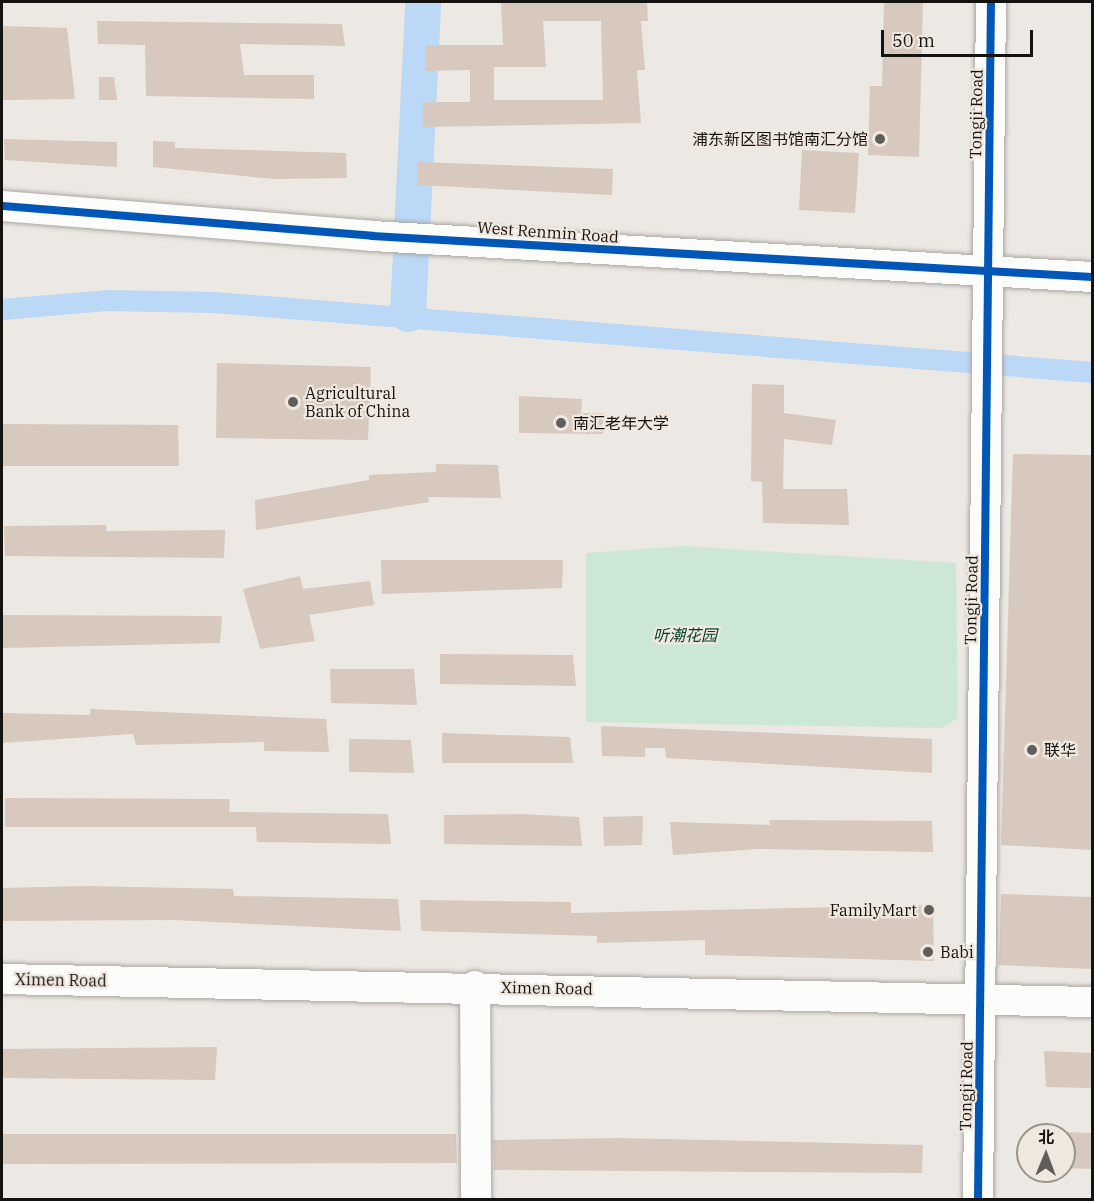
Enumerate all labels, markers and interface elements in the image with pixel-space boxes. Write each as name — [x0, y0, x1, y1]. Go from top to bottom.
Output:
scale bar — [884, 18, 1036, 56]
text: 50 m — [892, 29, 935, 52]
street label: Tongji Road — [966, 69, 986, 159]
place label: 浦东新区图书馆南汇分馆 — [692, 129, 868, 149]
marker: 浦东新区图书馆南汇分馆 — [873, 132, 887, 146]
street label: West Renmin Road — [476, 217, 620, 247]
place label: Agricultural Bank of China — [305, 383, 410, 421]
marker: Agricultural Bank of China — [286, 395, 300, 409]
place label: 南汇老年大学 — [573, 413, 669, 433]
marker: 南汇老年大学 — [554, 416, 568, 430]
street label: Tongji Road — [961, 555, 981, 645]
park label: 听潮花园 — [653, 625, 717, 645]
place label: 联华 — [1044, 740, 1076, 760]
marker: 联华 — [1025, 743, 1039, 757]
place label: FamilyMart — [830, 900, 917, 920]
marker: FamilyMart — [922, 903, 936, 917]
place label: Babi — [940, 942, 974, 962]
marker: Babi — [921, 945, 935, 959]
street label: Ximen Road — [15, 970, 107, 990]
street label: Ximen Road — [501, 978, 593, 998]
street label: Tongji Road — [956, 1041, 976, 1131]
north arrow — [1016, 1123, 1076, 1183]
text: 北 — [1038, 1127, 1054, 1147]

